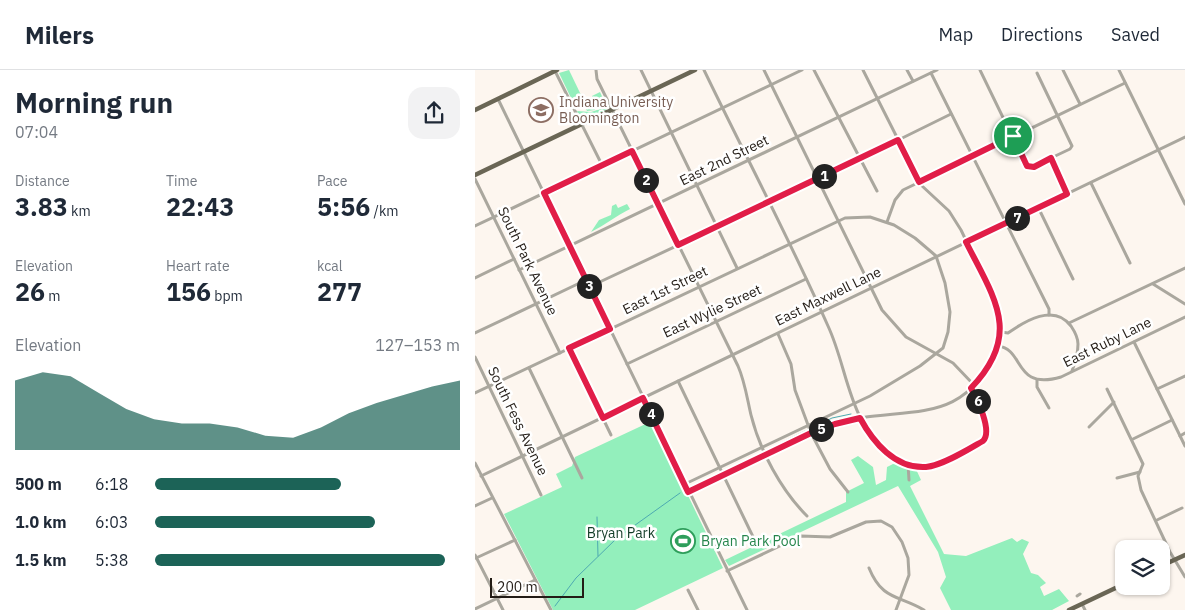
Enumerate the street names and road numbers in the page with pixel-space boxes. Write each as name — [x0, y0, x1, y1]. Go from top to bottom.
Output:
street label: East 2nd Street — [677, 131, 771, 189]
street label: South Park Avenue — [494, 204, 562, 318]
street label: East 1st Street — [620, 262, 711, 318]
street label: East Maxwell Lane — [772, 262, 884, 329]
street label: East Wylie Street — [660, 280, 764, 342]
street label: East Ruby Lane — [1060, 313, 1154, 371]
street label: South Fess Avenue — [484, 364, 552, 479]

